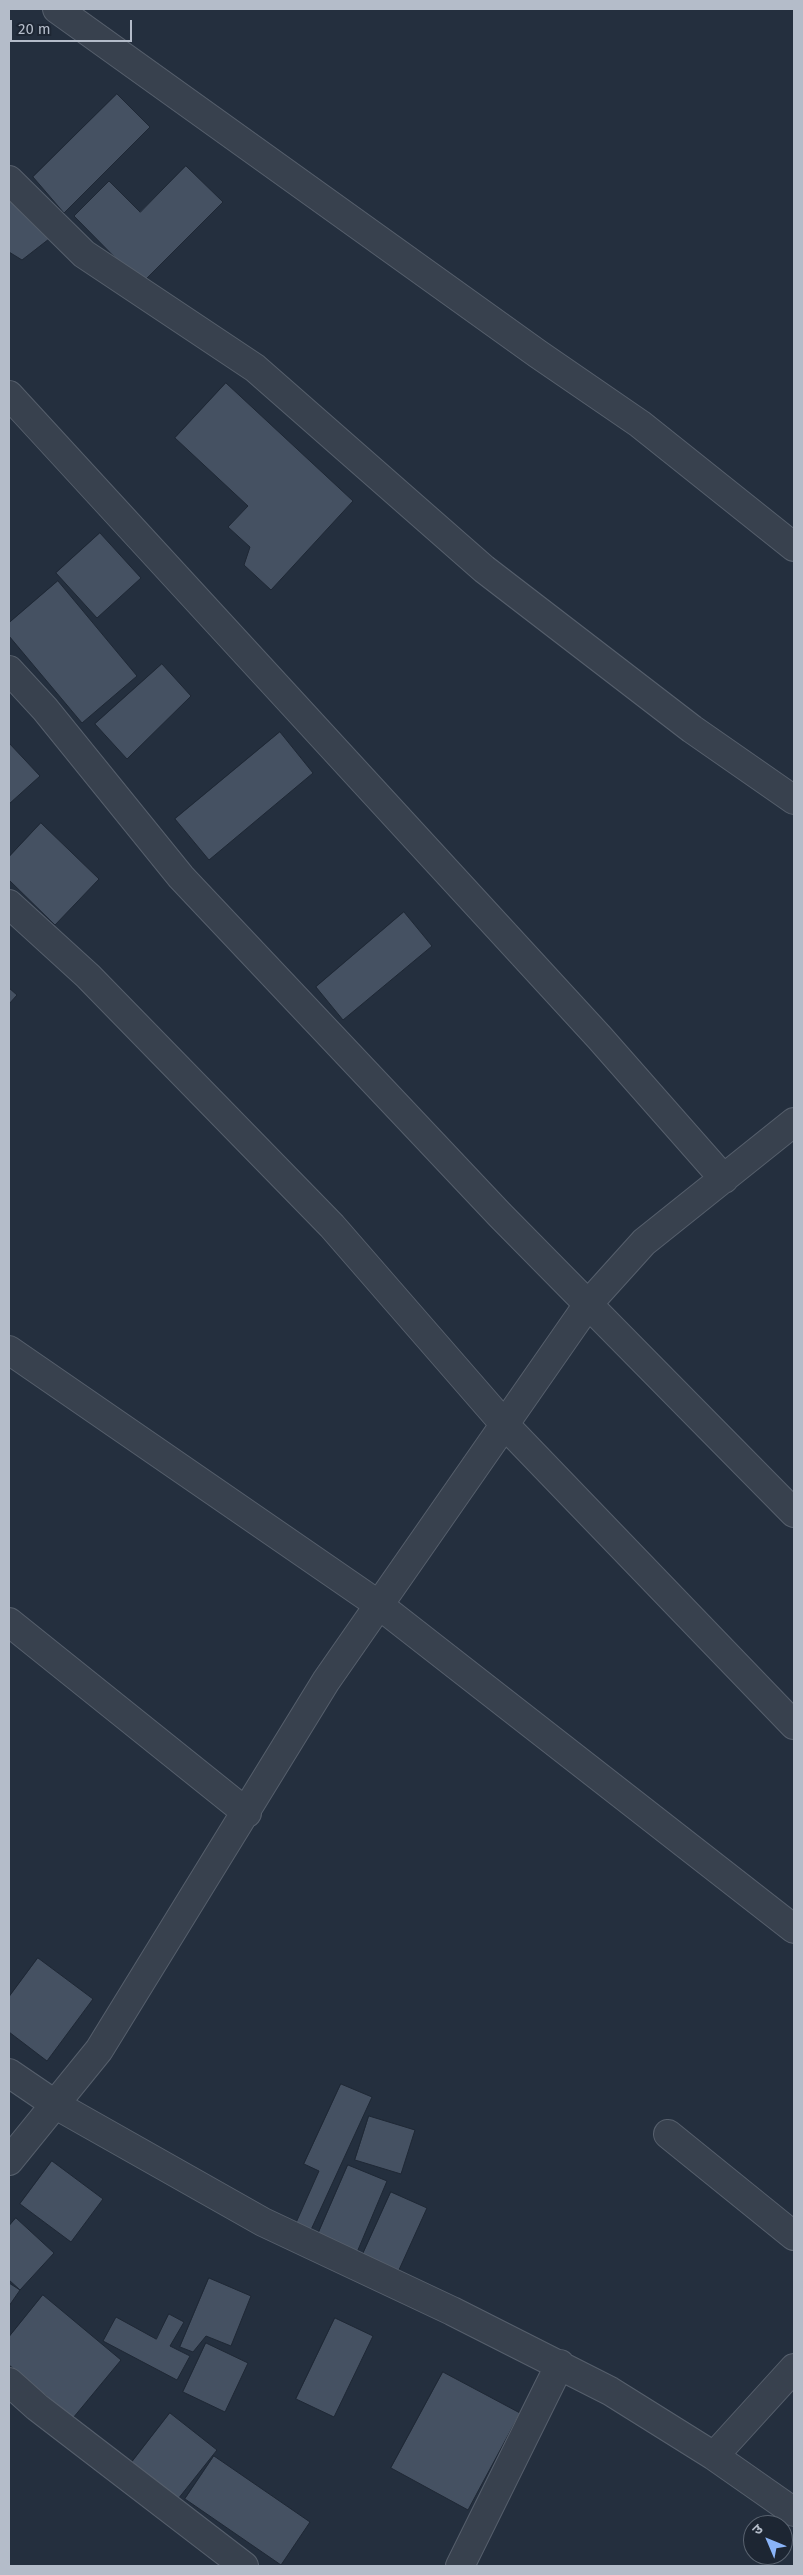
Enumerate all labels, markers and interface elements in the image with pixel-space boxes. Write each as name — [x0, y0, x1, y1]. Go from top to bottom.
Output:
scale bar — [12, 10, 135, 42]
text: 20 m — [18, 20, 51, 38]
north arrow — [743, 2515, 793, 2565]
text: उ — [749, 2521, 767, 2539]

